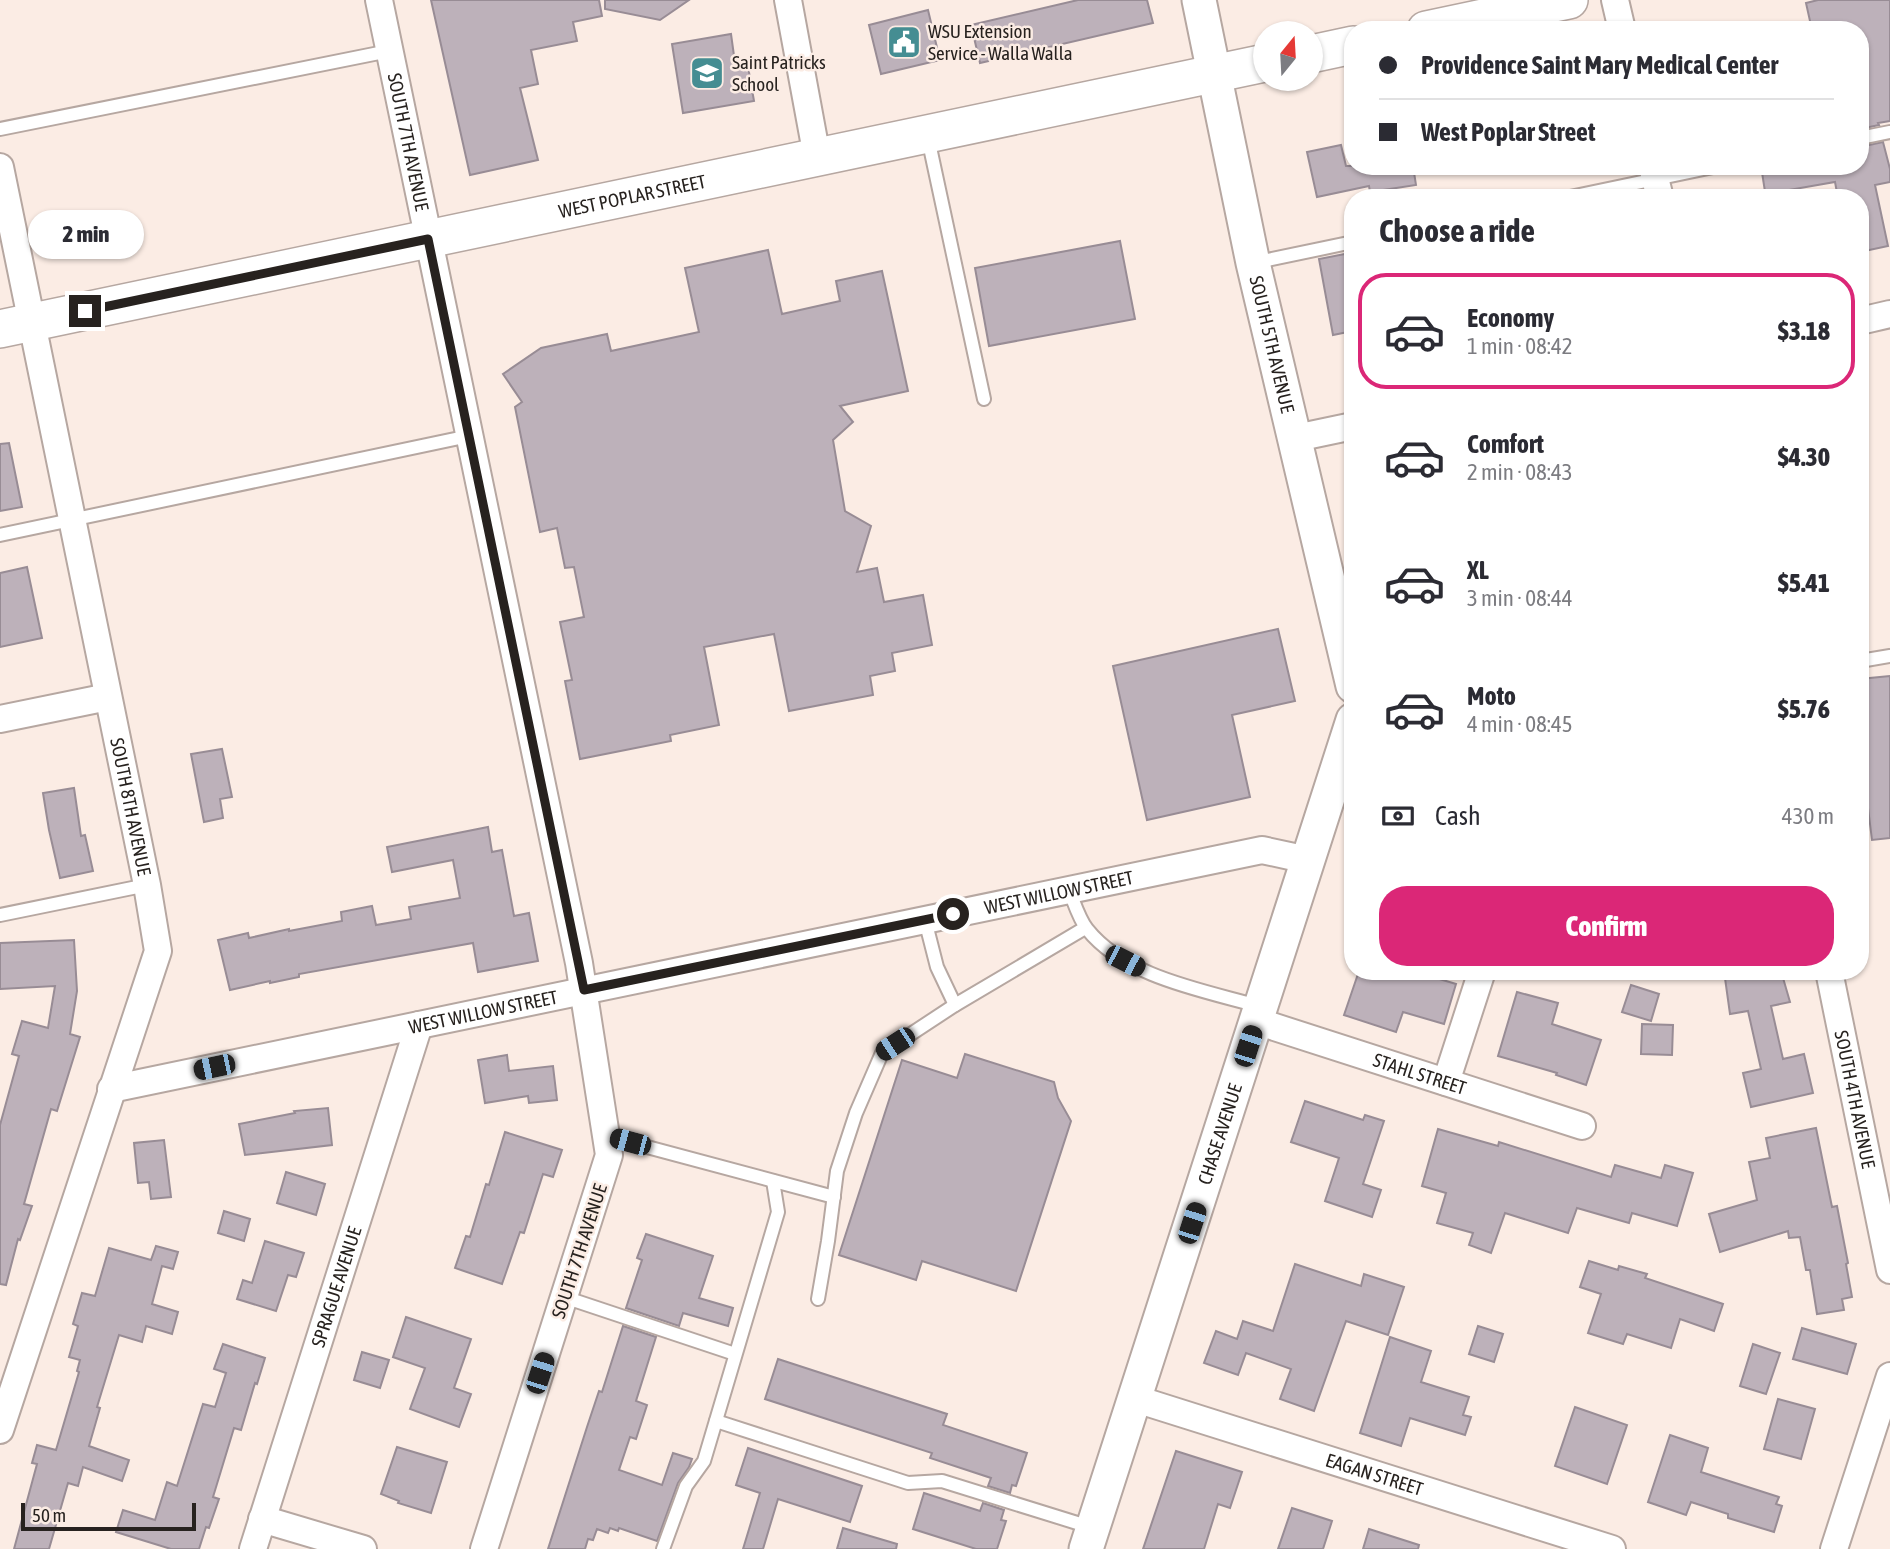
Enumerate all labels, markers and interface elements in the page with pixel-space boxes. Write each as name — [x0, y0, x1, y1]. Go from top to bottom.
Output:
place label: WSU Extension Service - Walla Walla — [928, 20, 1073, 64]
north arrow — [1253, 21, 1323, 91]
map controls — [1253, 21, 1323, 91]
public building icon: WSU Extension Service - Walla Walla — [885, 23, 923, 61]
text: Providence Saint Mary Medical Center — [1421, 50, 1778, 80]
place label: Saint Patricks School — [732, 51, 826, 95]
school or university icon: Saint Patricks School — [688, 54, 726, 92]
street label: SOUTH 7TH AVENUE — [383, 71, 434, 213]
text: West Poplar Street — [1421, 117, 1595, 147]
street label: WEST POPLAR STREET — [557, 170, 708, 222]
callout: 2 min — [27, 210, 143, 258]
text: Choose a ride — [1379, 212, 1535, 249]
text: 2 min — [63, 221, 109, 247]
street label: SOUTH 5TH AVENUE — [1245, 274, 1299, 415]
route end — [69, 295, 101, 327]
icon: car — [1383, 300, 1446, 363]
text: Economy — [1467, 303, 1554, 333]
text: $3.18 — [1778, 316, 1830, 346]
text: 1 min · 08:42 — [1467, 333, 1573, 359]
icon: car — [1383, 426, 1446, 489]
text: Comfort — [1467, 429, 1544, 459]
text: $4.30 — [1778, 442, 1830, 472]
text: 2 min · 08:43 — [1467, 459, 1573, 485]
icon: car — [1383, 552, 1446, 615]
text: XL — [1467, 555, 1489, 585]
text: $5.41 — [1778, 568, 1830, 598]
text: 3 min · 08:44 — [1467, 585, 1573, 611]
icon: car — [1383, 678, 1446, 741]
text: Moto — [1467, 681, 1516, 711]
text: $5.76 — [1778, 694, 1830, 724]
text: 4 min · 08:45 — [1467, 711, 1573, 737]
street label: SOUTH 8TH AVENUE — [106, 736, 156, 878]
icon: cash — [1379, 797, 1417, 835]
text: Cash — [1435, 801, 1481, 831]
text: 430 m — [1782, 803, 1834, 829]
street label: WEST WILLOW STREET — [982, 866, 1136, 918]
button: Confirm — [1379, 886, 1834, 966]
route start — [937, 898, 969, 930]
car — [1102, 942, 1149, 980]
street label: WEST WILLOW STREET — [407, 985, 560, 1038]
car — [1232, 1023, 1265, 1069]
car — [872, 1024, 919, 1064]
street label: SOUTH 4TH AVENUE — [1830, 1028, 1880, 1170]
street label: STAHL STREET — [1371, 1048, 1470, 1099]
car — [192, 1052, 237, 1082]
street label: CHASE AVENUE — [1193, 1081, 1246, 1187]
car — [607, 1126, 654, 1158]
street label: SOUTH 7TH AVENUE — [547, 1181, 611, 1321]
car — [1176, 1200, 1209, 1246]
street label: SPRAGUE AVENUE — [307, 1224, 365, 1350]
car — [524, 1350, 557, 1396]
street label: EAGAN STREET — [1323, 1448, 1427, 1500]
scale bar — [21, 1500, 196, 1532]
text: 50 m — [32, 1504, 66, 1526]

